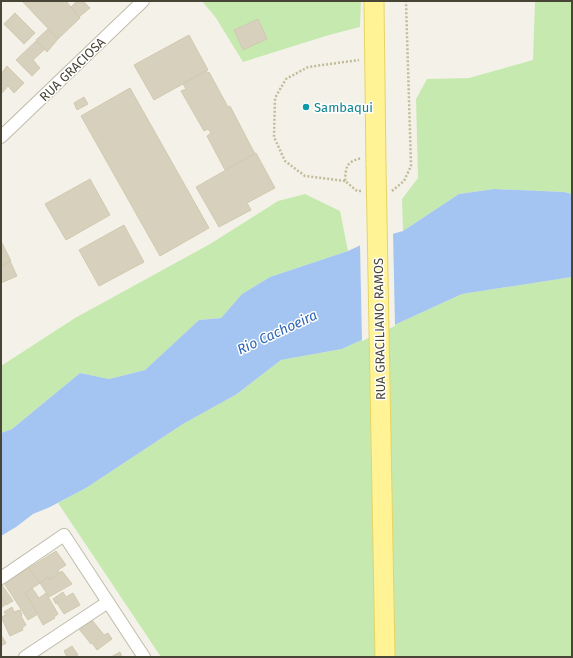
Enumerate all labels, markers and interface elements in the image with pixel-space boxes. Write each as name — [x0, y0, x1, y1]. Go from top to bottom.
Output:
street label: RUA GRACIOSA — [37, 34, 109, 104]
place label: Sambaqui — [314, 100, 373, 115]
marker: Sambaqui — [301, 102, 311, 112]
street label: RUA GRACILIANO RAMOS — [371, 258, 388, 400]
water label: Rio Cachoeira — [234, 306, 320, 358]

